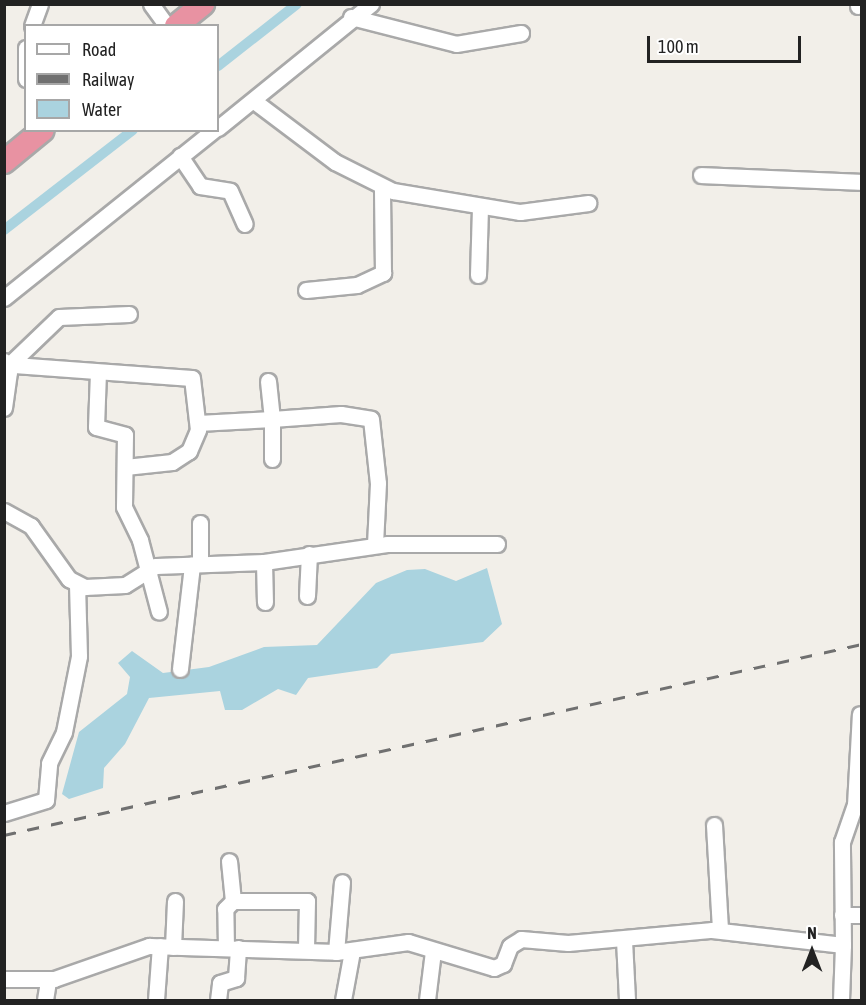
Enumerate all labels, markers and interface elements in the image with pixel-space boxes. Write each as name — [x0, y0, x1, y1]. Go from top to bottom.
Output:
legend — [24, 24, 219, 132]
scale bar — [650, 24, 804, 62]
text: 100 m — [658, 36, 699, 57]
text: Road — [82, 39, 116, 60]
text: Railway — [82, 69, 134, 90]
text: Water — [82, 99, 121, 120]
north arrow — [782, 921, 842, 981]
text: N — [807, 924, 817, 942]

